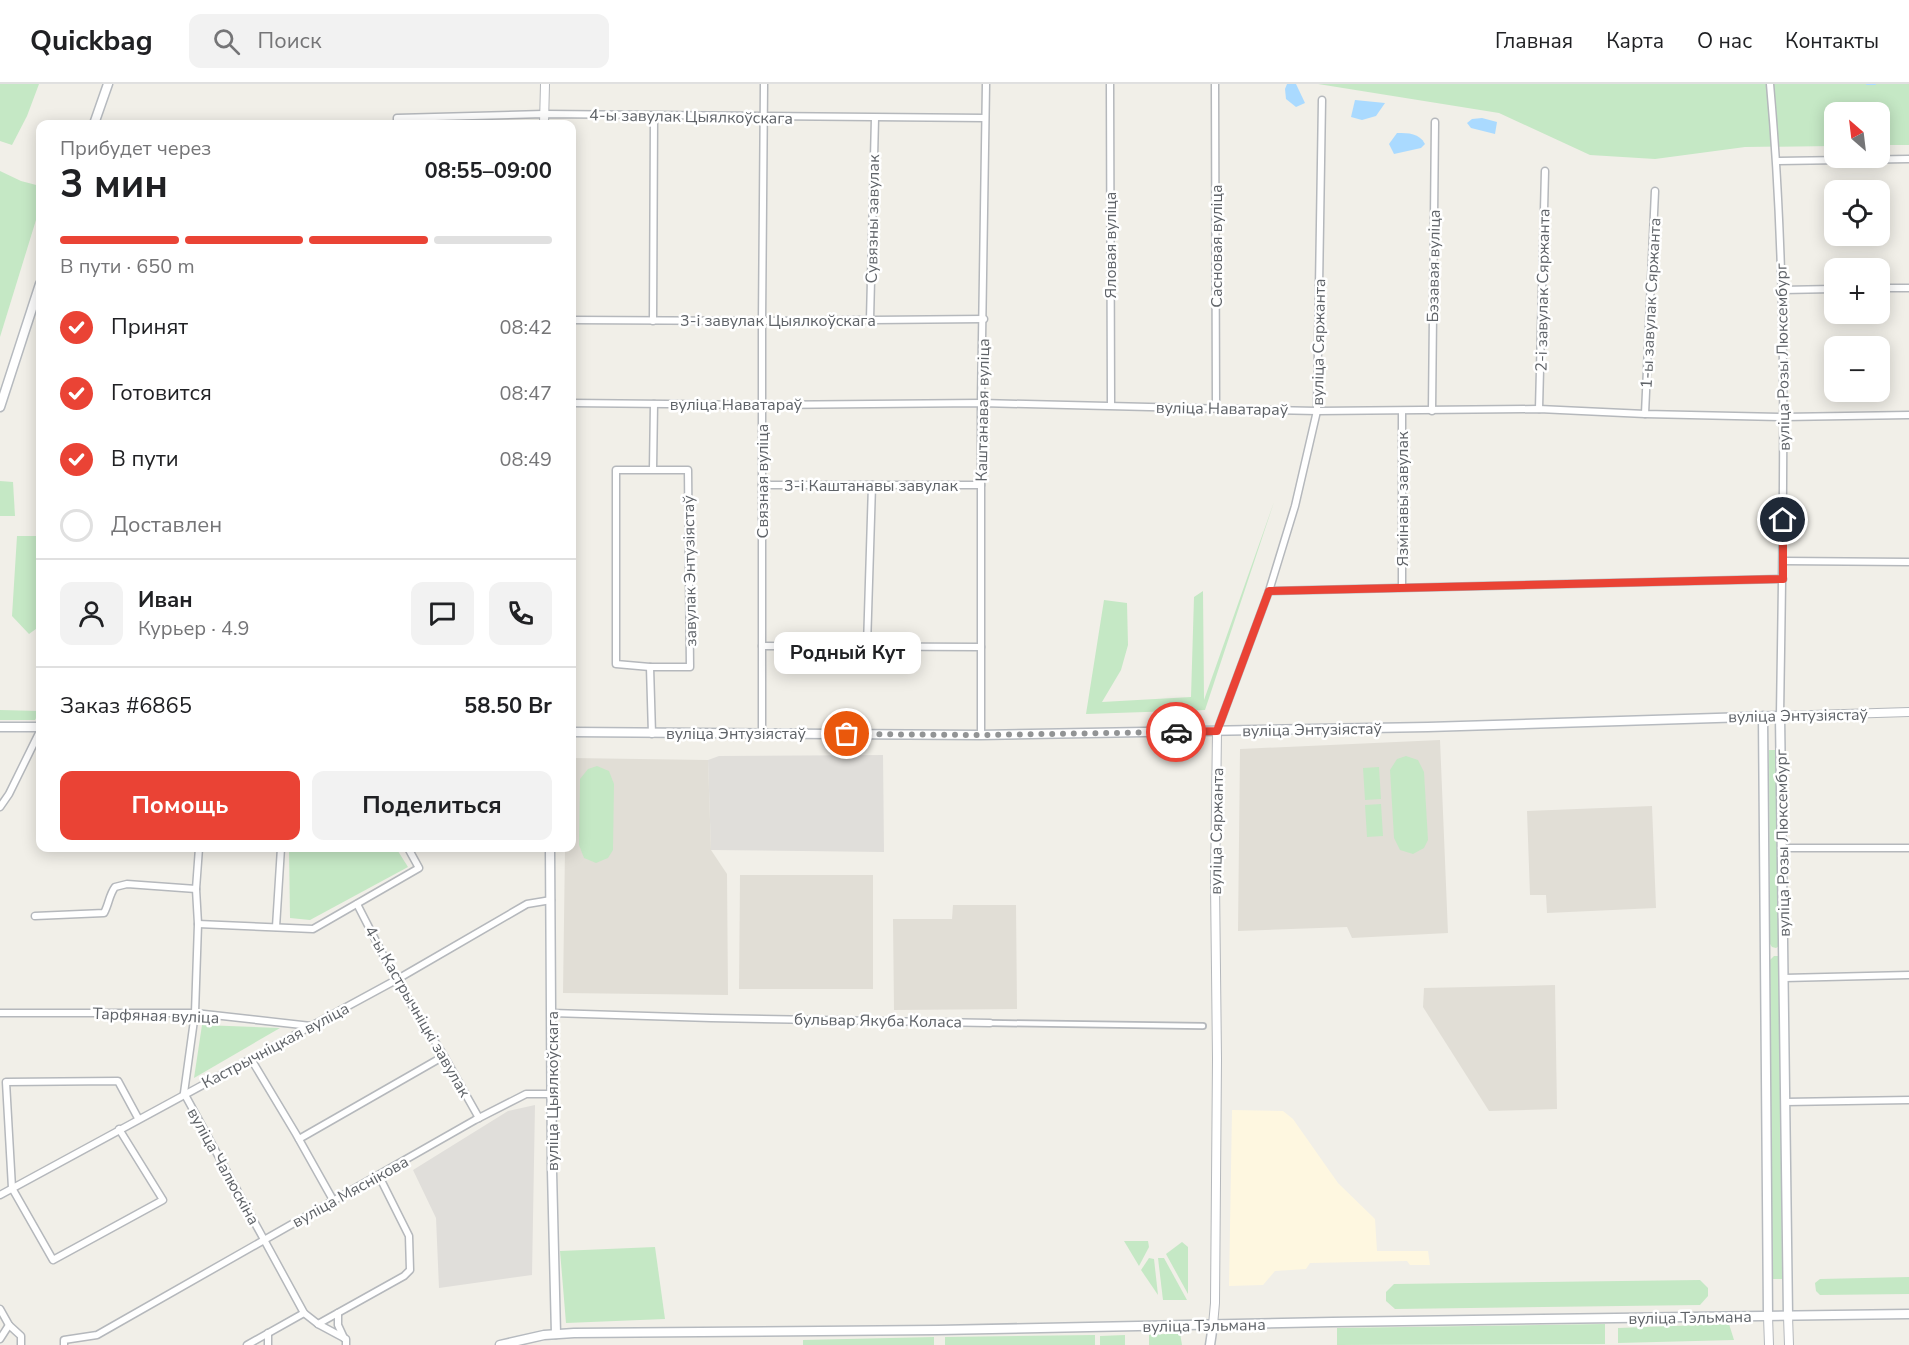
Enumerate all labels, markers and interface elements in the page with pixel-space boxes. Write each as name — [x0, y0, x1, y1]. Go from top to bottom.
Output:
search box — [189, 14, 609, 68]
text: Quickbag — [30, 22, 153, 60]
icon: search — [210, 25, 243, 58]
text: Поиск — [258, 26, 322, 56]
text: Главная — [1495, 27, 1573, 55]
text: Карта — [1606, 27, 1664, 55]
text: О нас — [1697, 27, 1752, 55]
text: Контакты — [1785, 27, 1879, 55]
north arrow — [1824, 102, 1890, 168]
map controls — [1824, 102, 1890, 402]
street label: 4-ы завулак Цыялкоўскага — [589, 104, 793, 130]
text: Прибудет через — [60, 135, 211, 162]
street label: Сувязны завулак — [861, 154, 885, 284]
text: 08:55–09:00 — [424, 156, 552, 186]
text: 3 мин — [60, 158, 168, 211]
button: locate — [1824, 180, 1890, 246]
street label: Сасновая вуліца — [1206, 184, 1228, 308]
street label: Яловая вуліца — [1100, 192, 1122, 298]
street label: 2-і завулак Сяржанта — [1531, 208, 1555, 372]
street label: Бэзавая вуліца — [1422, 209, 1446, 323]
street label: 1-ы завулак Сяржанта — [1636, 217, 1666, 389]
text: В пути · 650 m — [60, 253, 195, 280]
button: + — [1824, 258, 1890, 324]
street label: вуліца Розы Люксембург — [1770, 263, 1796, 451]
street label: вуліца Сяржанта — [1307, 278, 1331, 406]
street label: 3-і завулак Цыялкоўскага — [680, 310, 876, 332]
icon: check — [60, 311, 93, 344]
text: Принят — [111, 312, 188, 342]
text: 08:42 — [499, 314, 552, 341]
button: − — [1824, 336, 1890, 402]
street label: Каштанавая вуліца — [971, 338, 995, 482]
icon: check — [60, 377, 93, 410]
text: Готовится — [111, 378, 212, 408]
text: 08:47 — [499, 380, 552, 407]
street label: вуліца Наватараў — [670, 394, 803, 416]
street label: вуліца Наватараў — [1156, 397, 1289, 421]
street label: Связная вуліца — [752, 424, 774, 538]
street label: Язмінавы завулак — [1392, 431, 1414, 567]
icon: check — [60, 443, 93, 476]
text: В пути — [111, 444, 179, 474]
text: 08:49 — [499, 446, 552, 473]
street label: 3-і Каштанавы завулак — [784, 475, 958, 497]
pin — [1757, 494, 1808, 545]
street label: завулак Энтузіястаў — [678, 495, 702, 647]
icon: home — [1766, 503, 1799, 536]
text: Доставлен — [111, 510, 222, 540]
button: person — [60, 582, 123, 645]
button: chat — [411, 582, 474, 645]
button: phone — [489, 582, 552, 645]
text: Иван — [138, 585, 193, 615]
text: Курьер · 4.9 — [138, 615, 250, 642]
callout: Родный Кут — [774, 632, 920, 674]
text: Родный Кут — [790, 639, 905, 666]
text: Заказ #6865 — [60, 691, 192, 721]
text: 58.50 Br — [464, 691, 552, 721]
courier — [1146, 702, 1206, 762]
street label: вуліца Энтузіястаў — [1728, 704, 1869, 728]
pin — [821, 708, 872, 759]
icon: car — [1160, 716, 1193, 749]
icon: bag — [830, 717, 863, 750]
street label: вуліца Энтузіястаў — [1242, 718, 1383, 742]
street label: вуліца Энтузіястаў — [666, 723, 807, 745]
street label: вуліца Розы Люксембург — [1770, 749, 1796, 937]
street label: вуліца Сяржанта — [1205, 767, 1229, 895]
button: Помощь — [60, 771, 300, 840]
button: Поделиться — [312, 771, 552, 840]
street label: 4-ы Кастрычніцкі завулак — [359, 922, 476, 1102]
street label: Кастрычніцкая вуліца — [198, 998, 353, 1094]
street label: Тарфяная вуліца — [92, 1003, 220, 1029]
street label: бульвар Якуба Коласа — [794, 1009, 962, 1033]
street label: вуліца Цыялкоўскага — [542, 1011, 564, 1171]
street label: вуліца Чалюскіна — [182, 1104, 264, 1229]
street label: вуліца Мяснікова — [288, 1151, 413, 1233]
street label: вуліца Тэльмана — [1628, 1306, 1752, 1330]
street label: вуліца Тэльмана — [1142, 1314, 1266, 1338]

